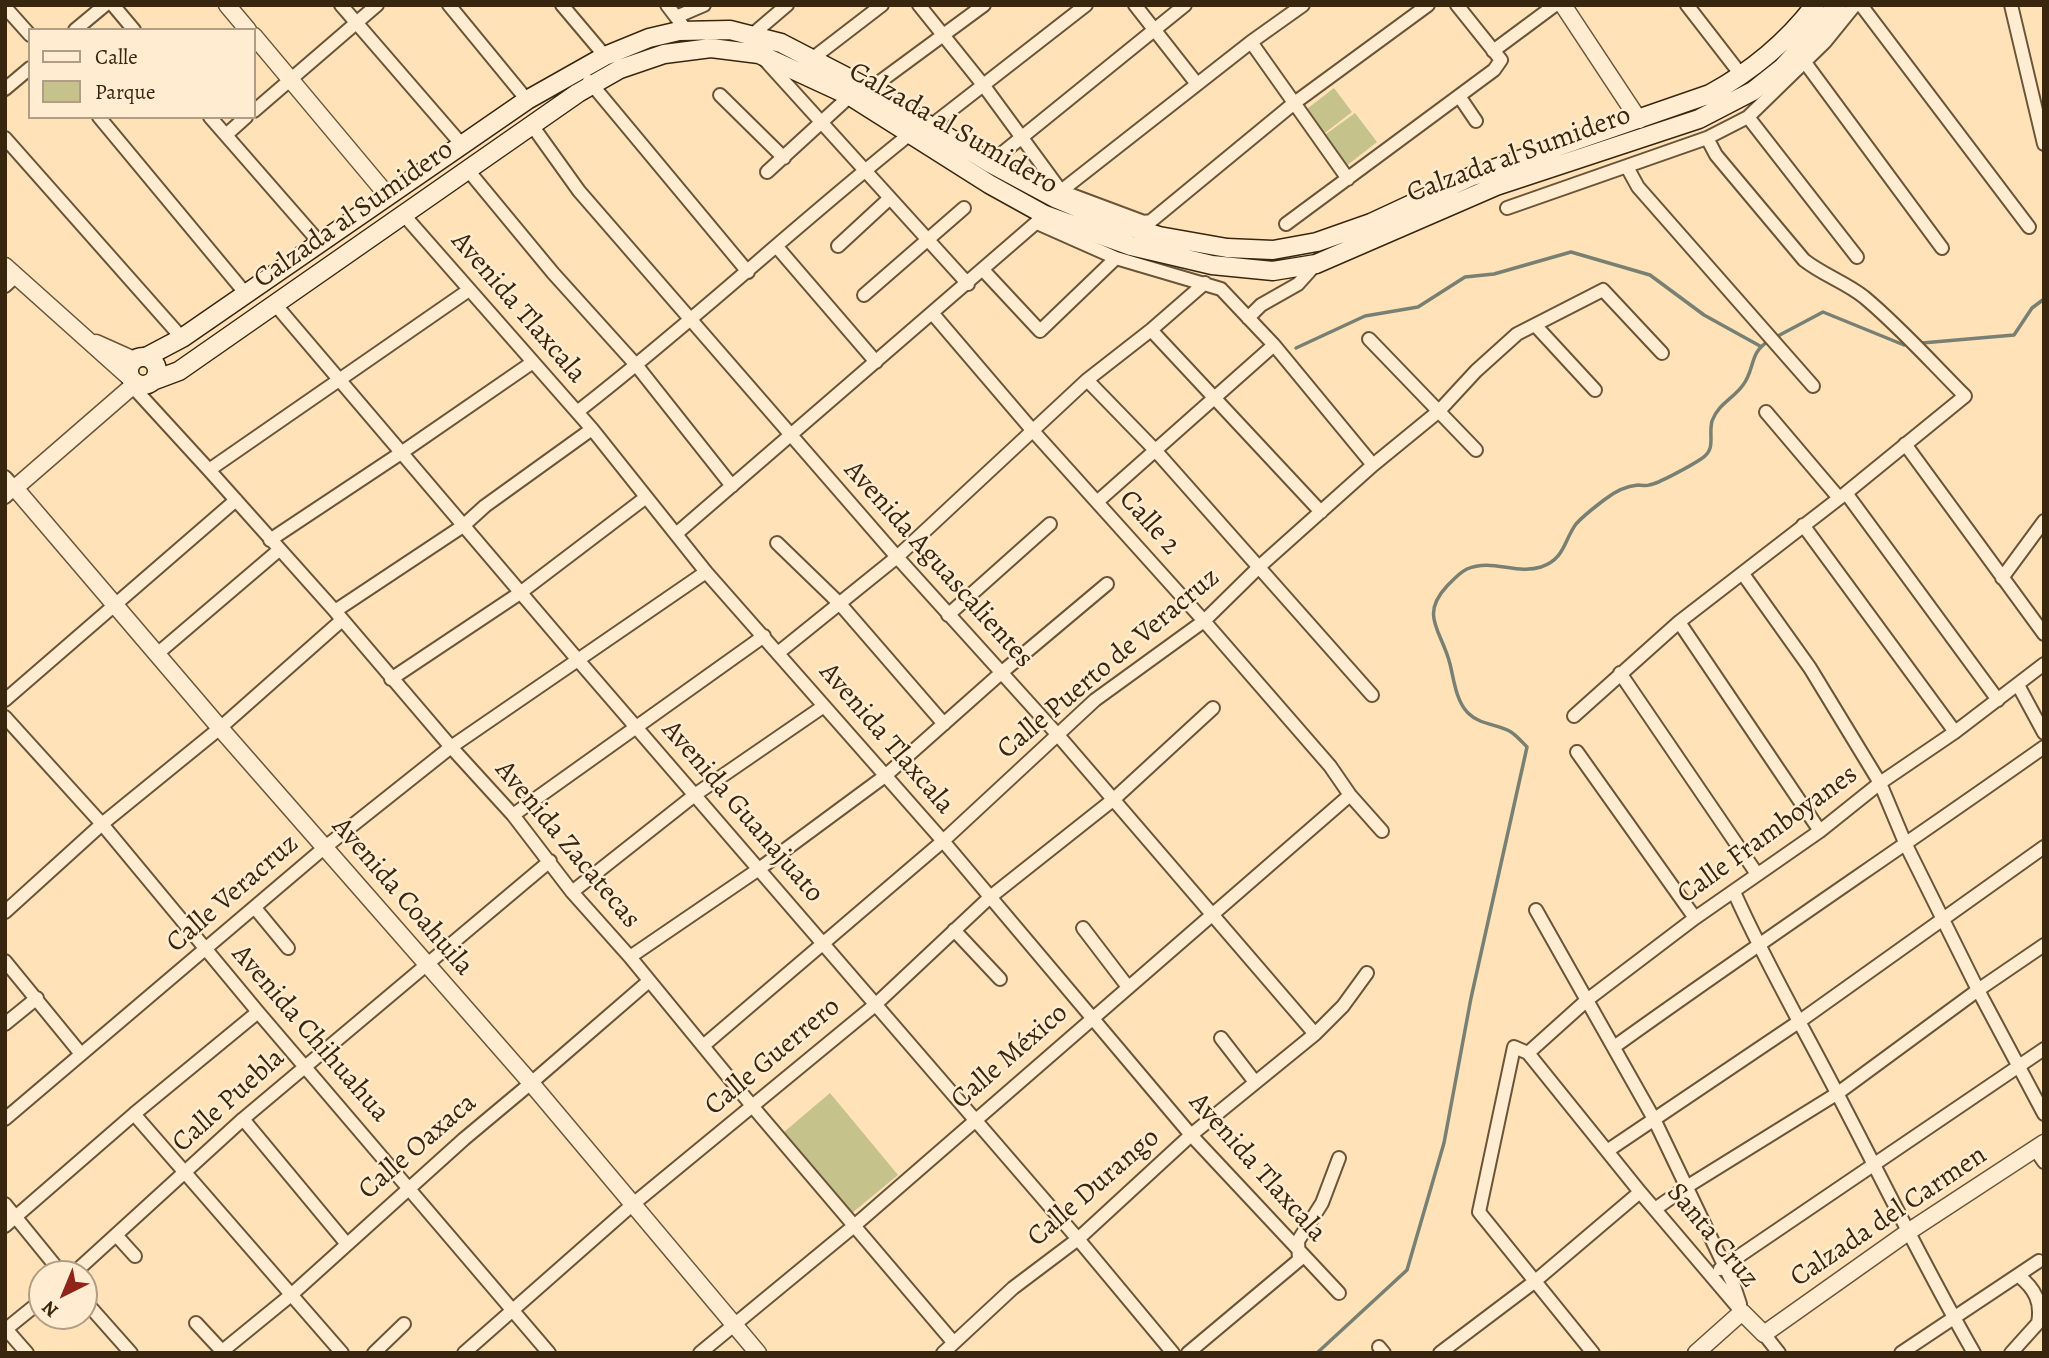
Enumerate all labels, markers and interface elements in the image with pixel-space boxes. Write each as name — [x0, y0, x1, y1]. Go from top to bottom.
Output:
legend — [28, 28, 256, 119]
text: Calle — [95, 43, 138, 71]
street label: Calzada al Sumidero — [843, 56, 1063, 202]
text: Parque — [95, 78, 155, 106]
street label: Calzada al Sumidero — [1403, 99, 1635, 211]
street label: Calzada al Sumidero — [248, 134, 460, 296]
street label: Avenida Tlaxcala — [443, 226, 593, 390]
street label: Avenida Aguascalientes — [836, 454, 1040, 676]
street label: Calle 2 — [1111, 484, 1187, 562]
street label: Calle Puerto de Veracruz — [991, 561, 1227, 767]
street label: Avenida Tlaxcala — [811, 657, 961, 821]
street label: Avenida Guanajuato — [654, 714, 830, 910]
street label: Avenida Zacatecas — [487, 754, 647, 936]
street label: Calle Framboyanes — [1671, 758, 1865, 912]
street label: Avenida Coahuila — [324, 811, 480, 983]
street label: Calle Veracruz — [160, 828, 306, 960]
street label: Avenida Chihuahua — [224, 938, 396, 1130]
street label: Calle Guerrero — [699, 991, 847, 1123]
street label: Calle México — [945, 997, 1075, 1117]
street label: Calle Puebla — [166, 1042, 292, 1160]
street label: Avenida Tlaxcala — [1181, 1086, 1333, 1250]
street label: Calle Oaxaca — [352, 1087, 484, 1207]
street label: Calle Durango — [1021, 1122, 1167, 1254]
street label: Calzada del Carmen — [1785, 1139, 1993, 1295]
street label: Santa Cruz — [1659, 1177, 1765, 1295]
north arrow — [28, 1260, 98, 1330]
text: N — [36, 1295, 64, 1323]

